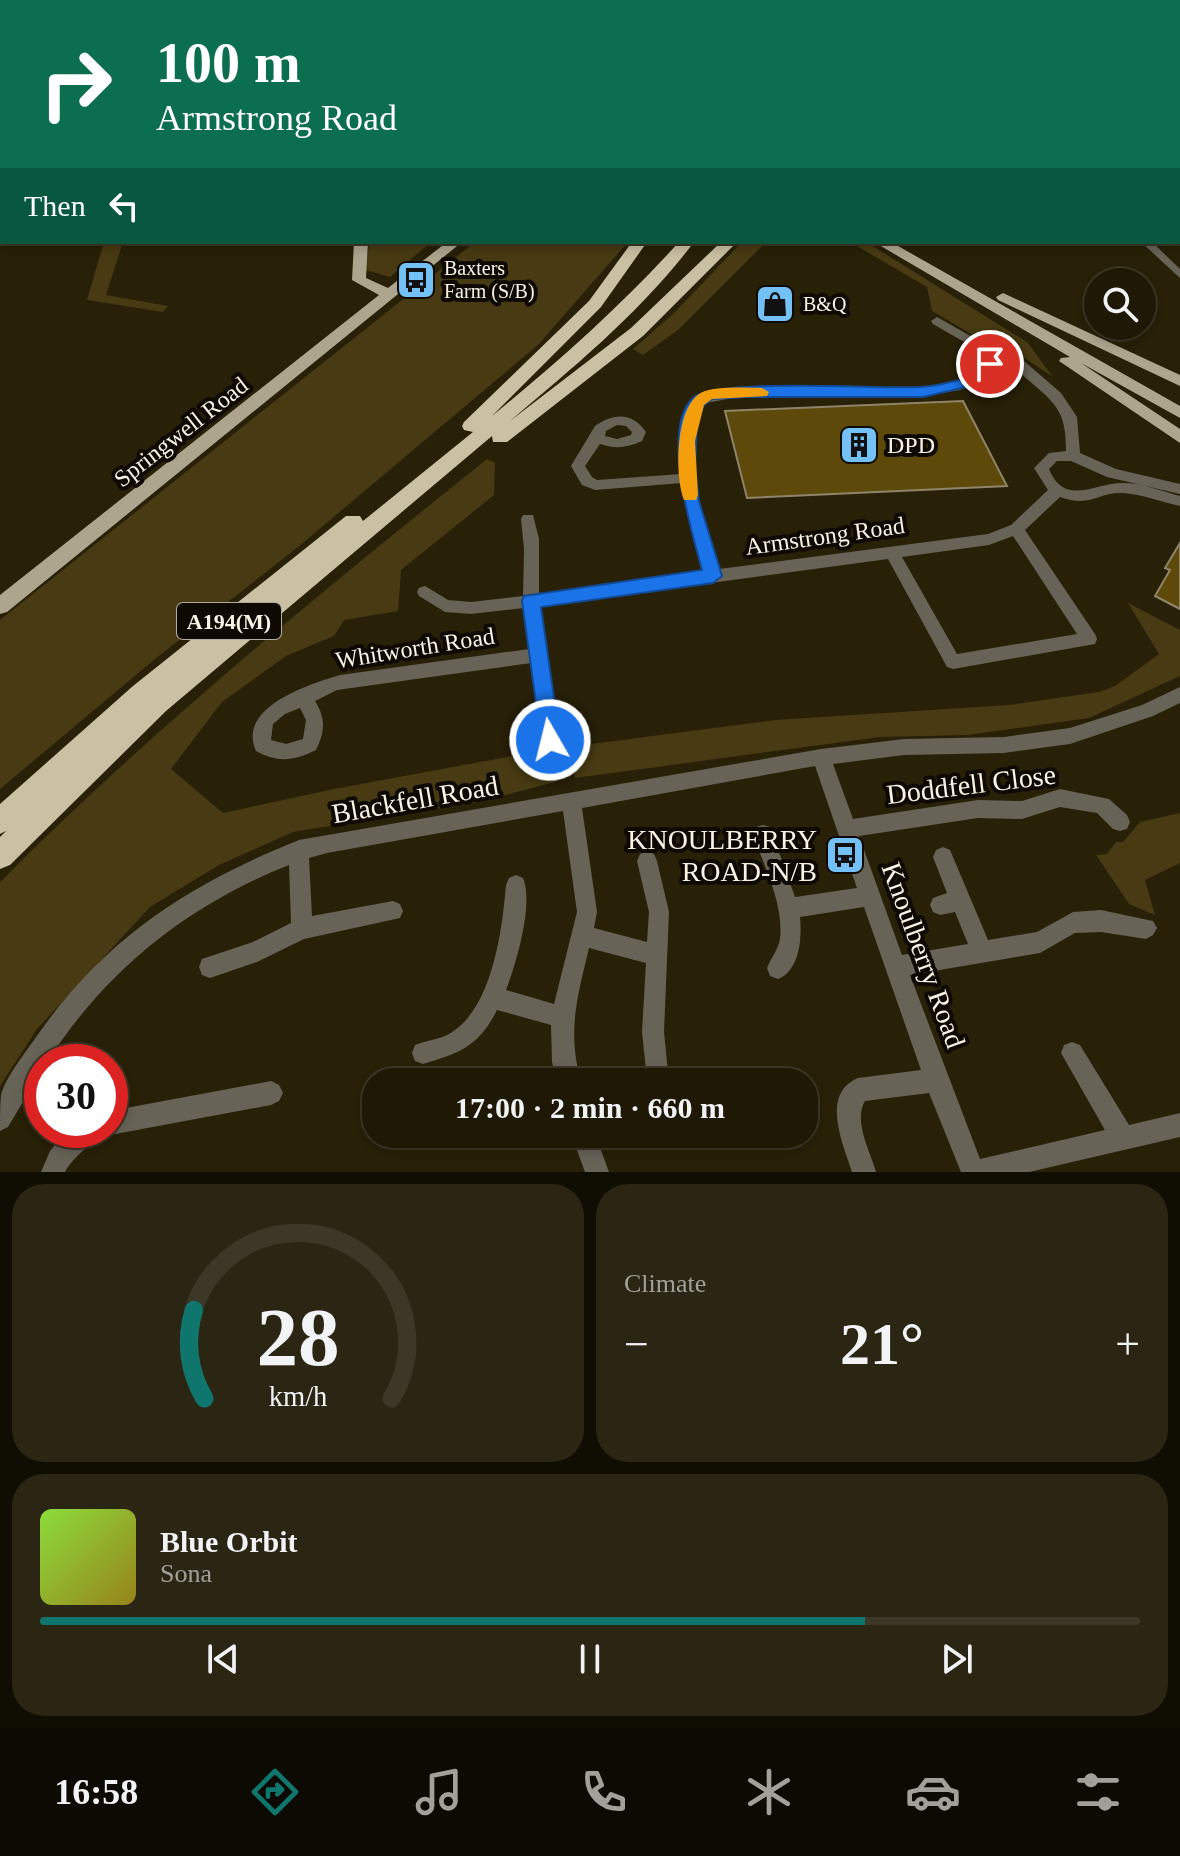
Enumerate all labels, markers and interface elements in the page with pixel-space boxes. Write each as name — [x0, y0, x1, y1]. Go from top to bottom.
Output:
icon: right — [24, 32, 128, 136]
text: 100 m — [156, 32, 301, 94]
text: Armstrong Road — [156, 98, 397, 138]
icon: left — [102, 184, 146, 228]
text: Then — [24, 189, 86, 222]
place label: Baxters Farm (S/B) — [444, 257, 535, 303]
bus stop icon: Baxters Farm (S/B) — [395, 259, 437, 301]
map controls — [1084, 268, 1156, 340]
button: search — [1084, 268, 1156, 340]
shop icon: B&Q — [754, 283, 796, 325]
place label: B&Q — [803, 293, 847, 315]
pin — [956, 330, 1024, 398]
icon: arrive — [968, 342, 1012, 386]
street label: Springwell Road — [109, 372, 253, 492]
building icon: DPD — [838, 424, 880, 466]
place label: DPD — [887, 432, 935, 458]
street label: Armstrong Road — [744, 512, 906, 560]
road number: A194(M) — [177, 603, 281, 639]
street label: Whitworth Road — [334, 623, 496, 673]
position arrow — [508, 698, 592, 782]
street label: Doddfell Close — [885, 759, 1057, 810]
street label: Blackfell Road — [329, 770, 501, 829]
place label: KNOULBERRY ROAD-N/B — [627, 824, 817, 887]
bus stop icon: KNOULBERRY ROAD-N/B — [824, 834, 866, 876]
street label: Knoulberry Road — [876, 858, 971, 1052]
speed limit sign: 30 — [24, 1044, 128, 1148]
text: 17:00 · 2 min · 660 m — [455, 1091, 725, 1124]
text: Climate — [624, 1269, 706, 1298]
text: 28 — [256, 1291, 340, 1383]
text: 21° — [840, 1311, 924, 1377]
text: − — [624, 1320, 649, 1369]
text: + — [1115, 1320, 1140, 1369]
text: km/h — [269, 1381, 327, 1412]
text: Blue Orbit — [160, 1525, 298, 1558]
text: Sona — [160, 1559, 212, 1588]
icon: previous — [201, 1637, 245, 1681]
icon: pause — [568, 1637, 612, 1681]
icon: next — [935, 1637, 979, 1681]
icon: directions — [247, 1764, 303, 1820]
icon: music — [411, 1764, 467, 1820]
icon: phone — [576, 1764, 632, 1820]
icon: climate — [741, 1764, 797, 1820]
icon: car — [905, 1764, 961, 1820]
icon: filters — [1070, 1764, 1126, 1820]
text: 16:58 — [54, 1772, 138, 1812]

